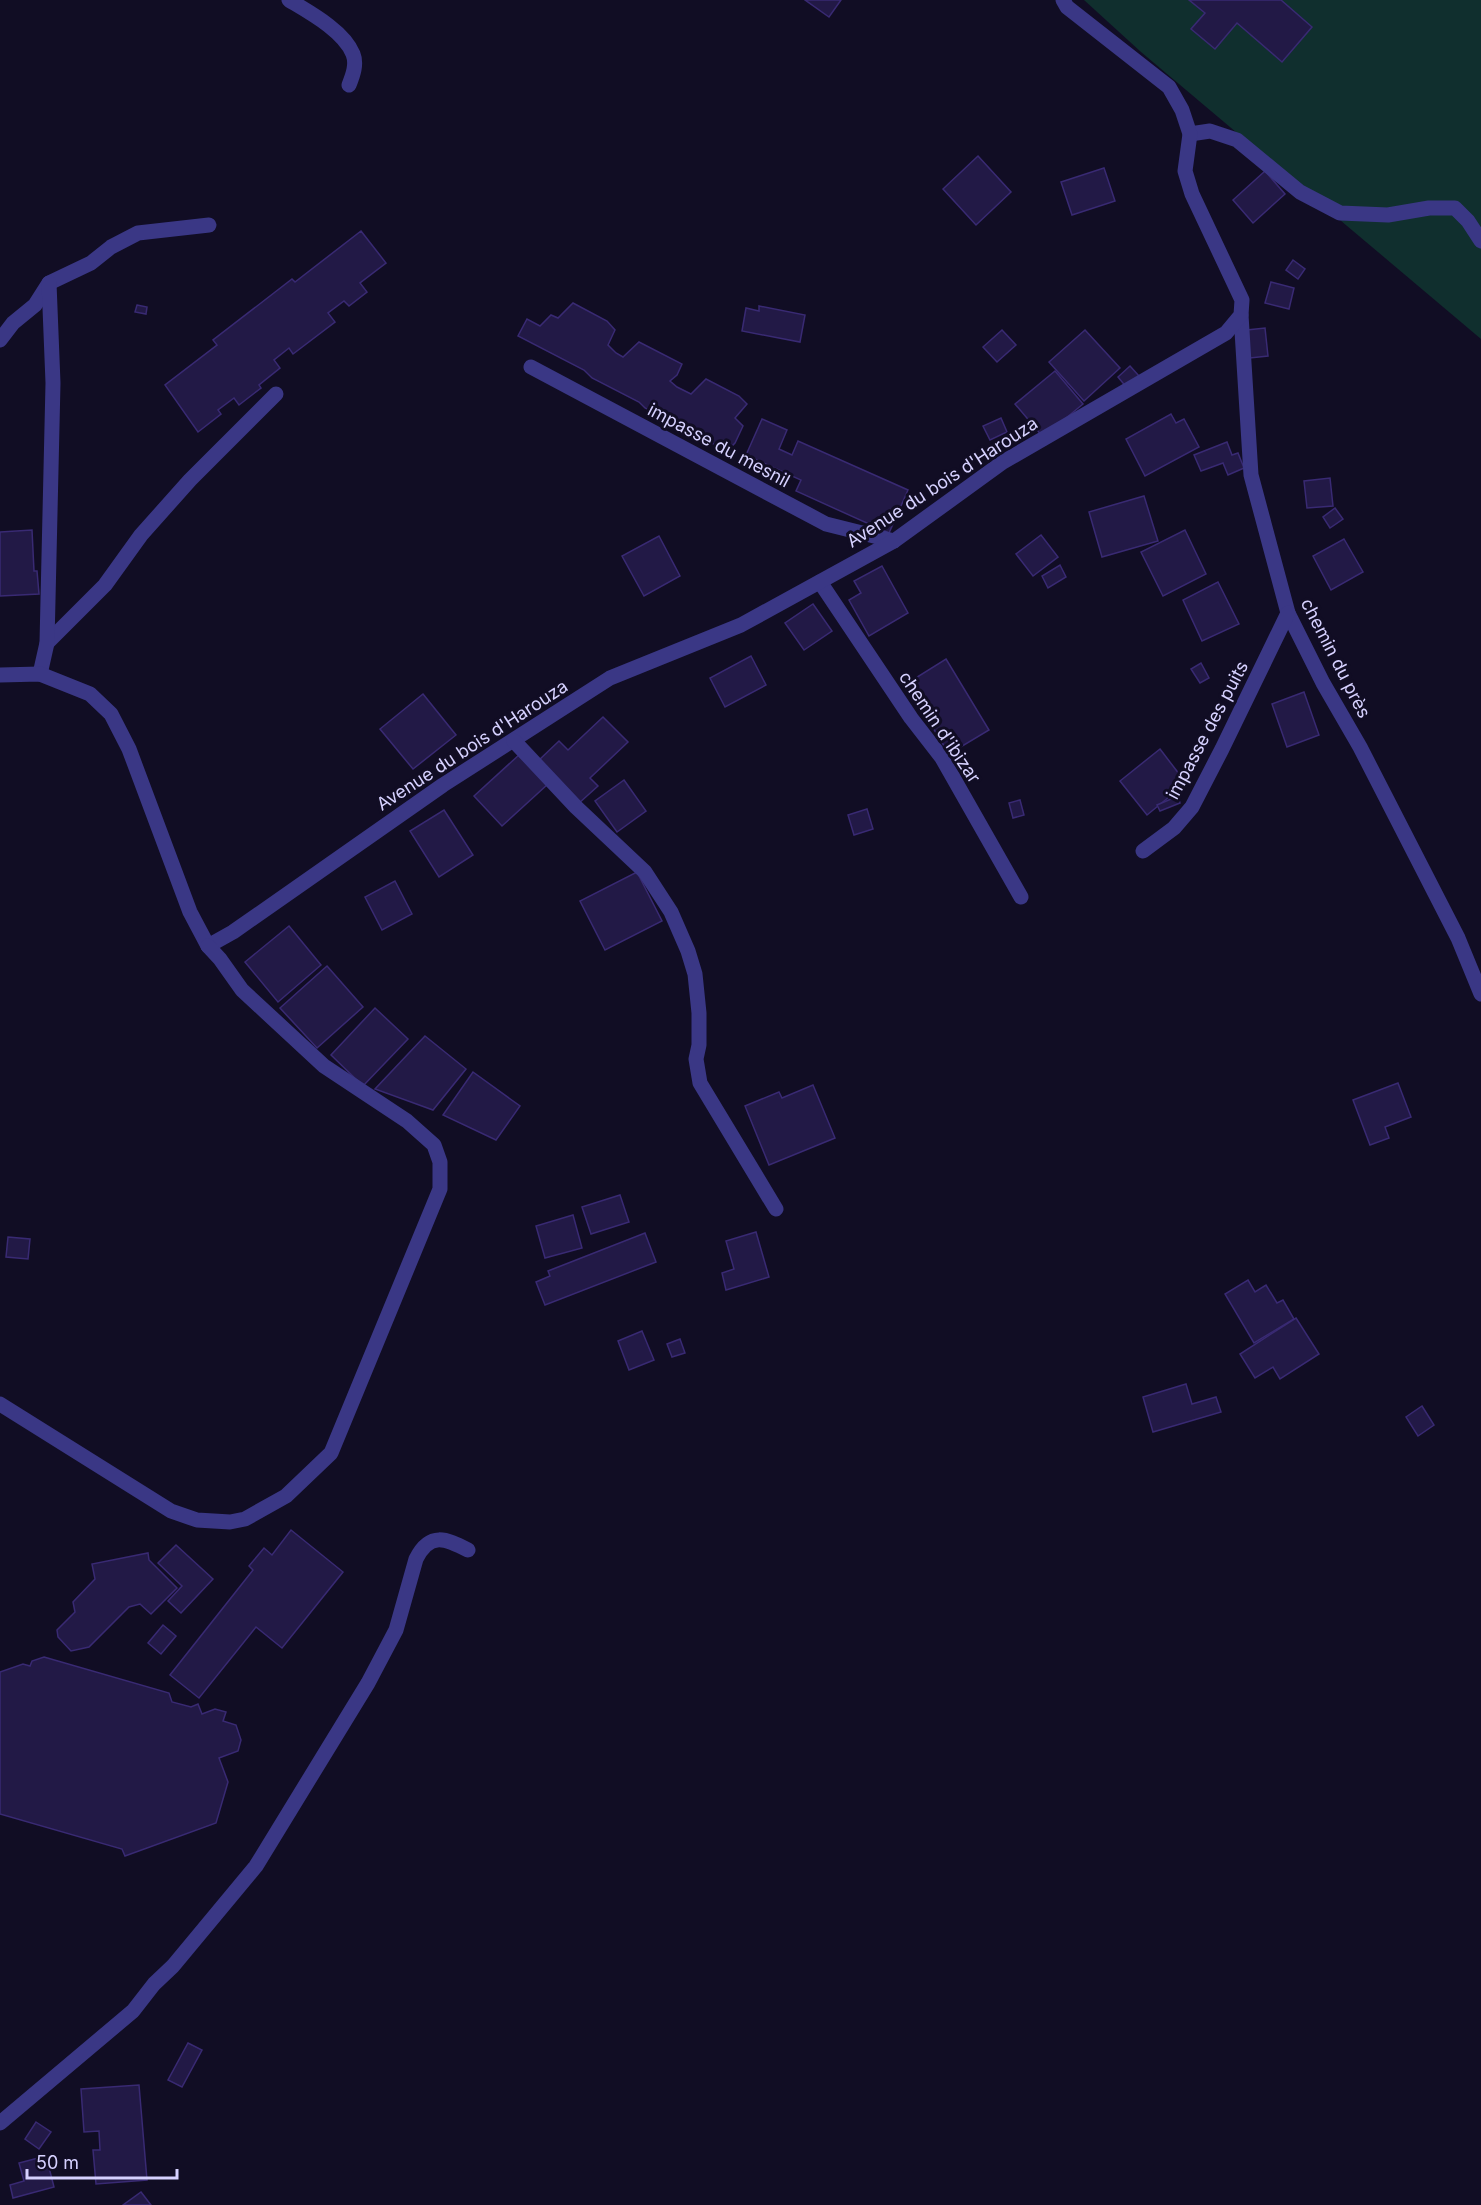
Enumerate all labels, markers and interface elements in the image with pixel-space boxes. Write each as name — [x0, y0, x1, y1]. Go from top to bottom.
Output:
street label: impasse du mesnil — [644, 399, 794, 491]
street label: Avenue du bois d'Harouza — [843, 412, 1041, 552]
street label: chemin du près — [1297, 595, 1375, 721]
street label: impasse des puits — [1162, 657, 1252, 803]
street label: chemin d'ibizar — [895, 667, 985, 787]
street label: Avenue du bois d'Harouza — [373, 675, 571, 815]
scale bar — [27, 2142, 177, 2180]
text: 50 m — [36, 2152, 79, 2173]

